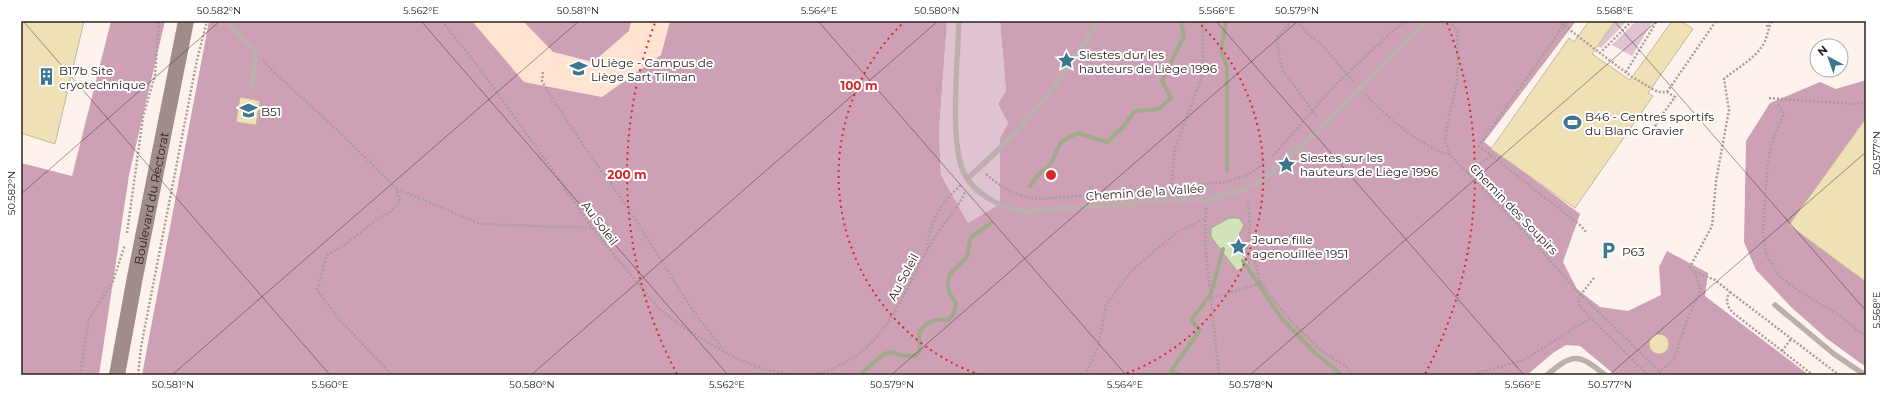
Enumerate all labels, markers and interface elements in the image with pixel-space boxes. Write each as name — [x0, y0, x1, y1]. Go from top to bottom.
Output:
text: 50.582°N — [197, 4, 241, 17]
text: 5.562°E — [403, 4, 439, 17]
text: 50.581°N — [557, 4, 599, 17]
text: 5.564°E — [801, 4, 838, 17]
text: 50.580°N — [914, 4, 960, 17]
text: 5.566°E — [1199, 4, 1235, 17]
text: 50.579°N — [1275, 4, 1319, 17]
text: 5.568°E — [1597, 4, 1634, 17]
north arrow — [1809, 38, 1849, 78]
text: N — [1814, 42, 1830, 59]
place label: Siestes dur les hauteurs de Liège 1996 — [1079, 47, 1217, 76]
place icon: Siestes dur les hauteurs de Liège 1996 — [1056, 51, 1076, 71]
place label: ULiège - Campus de Liège Sart Tilman — [591, 55, 713, 84]
school or university icon: ULiège - Campus de Liège Sart Tilman — [568, 59, 588, 79]
place label: B17b Site cryotechnique — [59, 63, 146, 92]
building icon: B17b Site cryotechnique — [36, 67, 56, 87]
text: 100 m — [841, 78, 877, 93]
school or university icon: B51 — [238, 101, 258, 121]
place label: B51 — [261, 104, 281, 119]
place label: B46 - Centres sportifs du Blanc Gravier — [1585, 109, 1714, 138]
sports icon: B46 - Centres sportifs du Blanc Gravier — [1562, 113, 1582, 133]
street label: Boulevard du Rectorat — [130, 130, 171, 266]
text: 50.577°N — [1870, 131, 1883, 175]
place label: Siestes sur les hauteurs de Liège 1996 — [1300, 150, 1438, 179]
place icon: Siestes sur les hauteurs de Liège 1996 — [1277, 154, 1297, 174]
street label: Chemin des Soupirs — [1467, 160, 1561, 258]
text: 200 m — [607, 167, 647, 182]
centre of rings — [1044, 168, 1058, 182]
text: 50.582°N — [5, 171, 18, 215]
street label: Chemin de la Vallée — [1085, 180, 1205, 204]
street label: Au Soleil — [579, 198, 621, 248]
place label: Jeune fille agenouillée 1951 — [1251, 232, 1348, 261]
place icon: Jeune fille agenouillée 1951 — [1229, 236, 1249, 256]
parking icon: P63 — [1599, 241, 1619, 261]
place label: P63 — [1622, 244, 1645, 259]
street label: Au Soleil — [884, 251, 922, 303]
text: 5.568°E — [1870, 291, 1883, 328]
text: 50.581°N — [152, 378, 194, 391]
text: 5.560°E — [311, 378, 349, 391]
text: 50.580°N — [509, 378, 555, 391]
text: 5.562°E — [709, 378, 745, 391]
text: 50.579°N — [870, 378, 914, 391]
text: 5.564°E — [1107, 378, 1144, 391]
text: 50.578°N — [1229, 378, 1273, 391]
text: 5.566°E — [1505, 378, 1541, 391]
text: 50.577°N — [1588, 378, 1632, 391]

